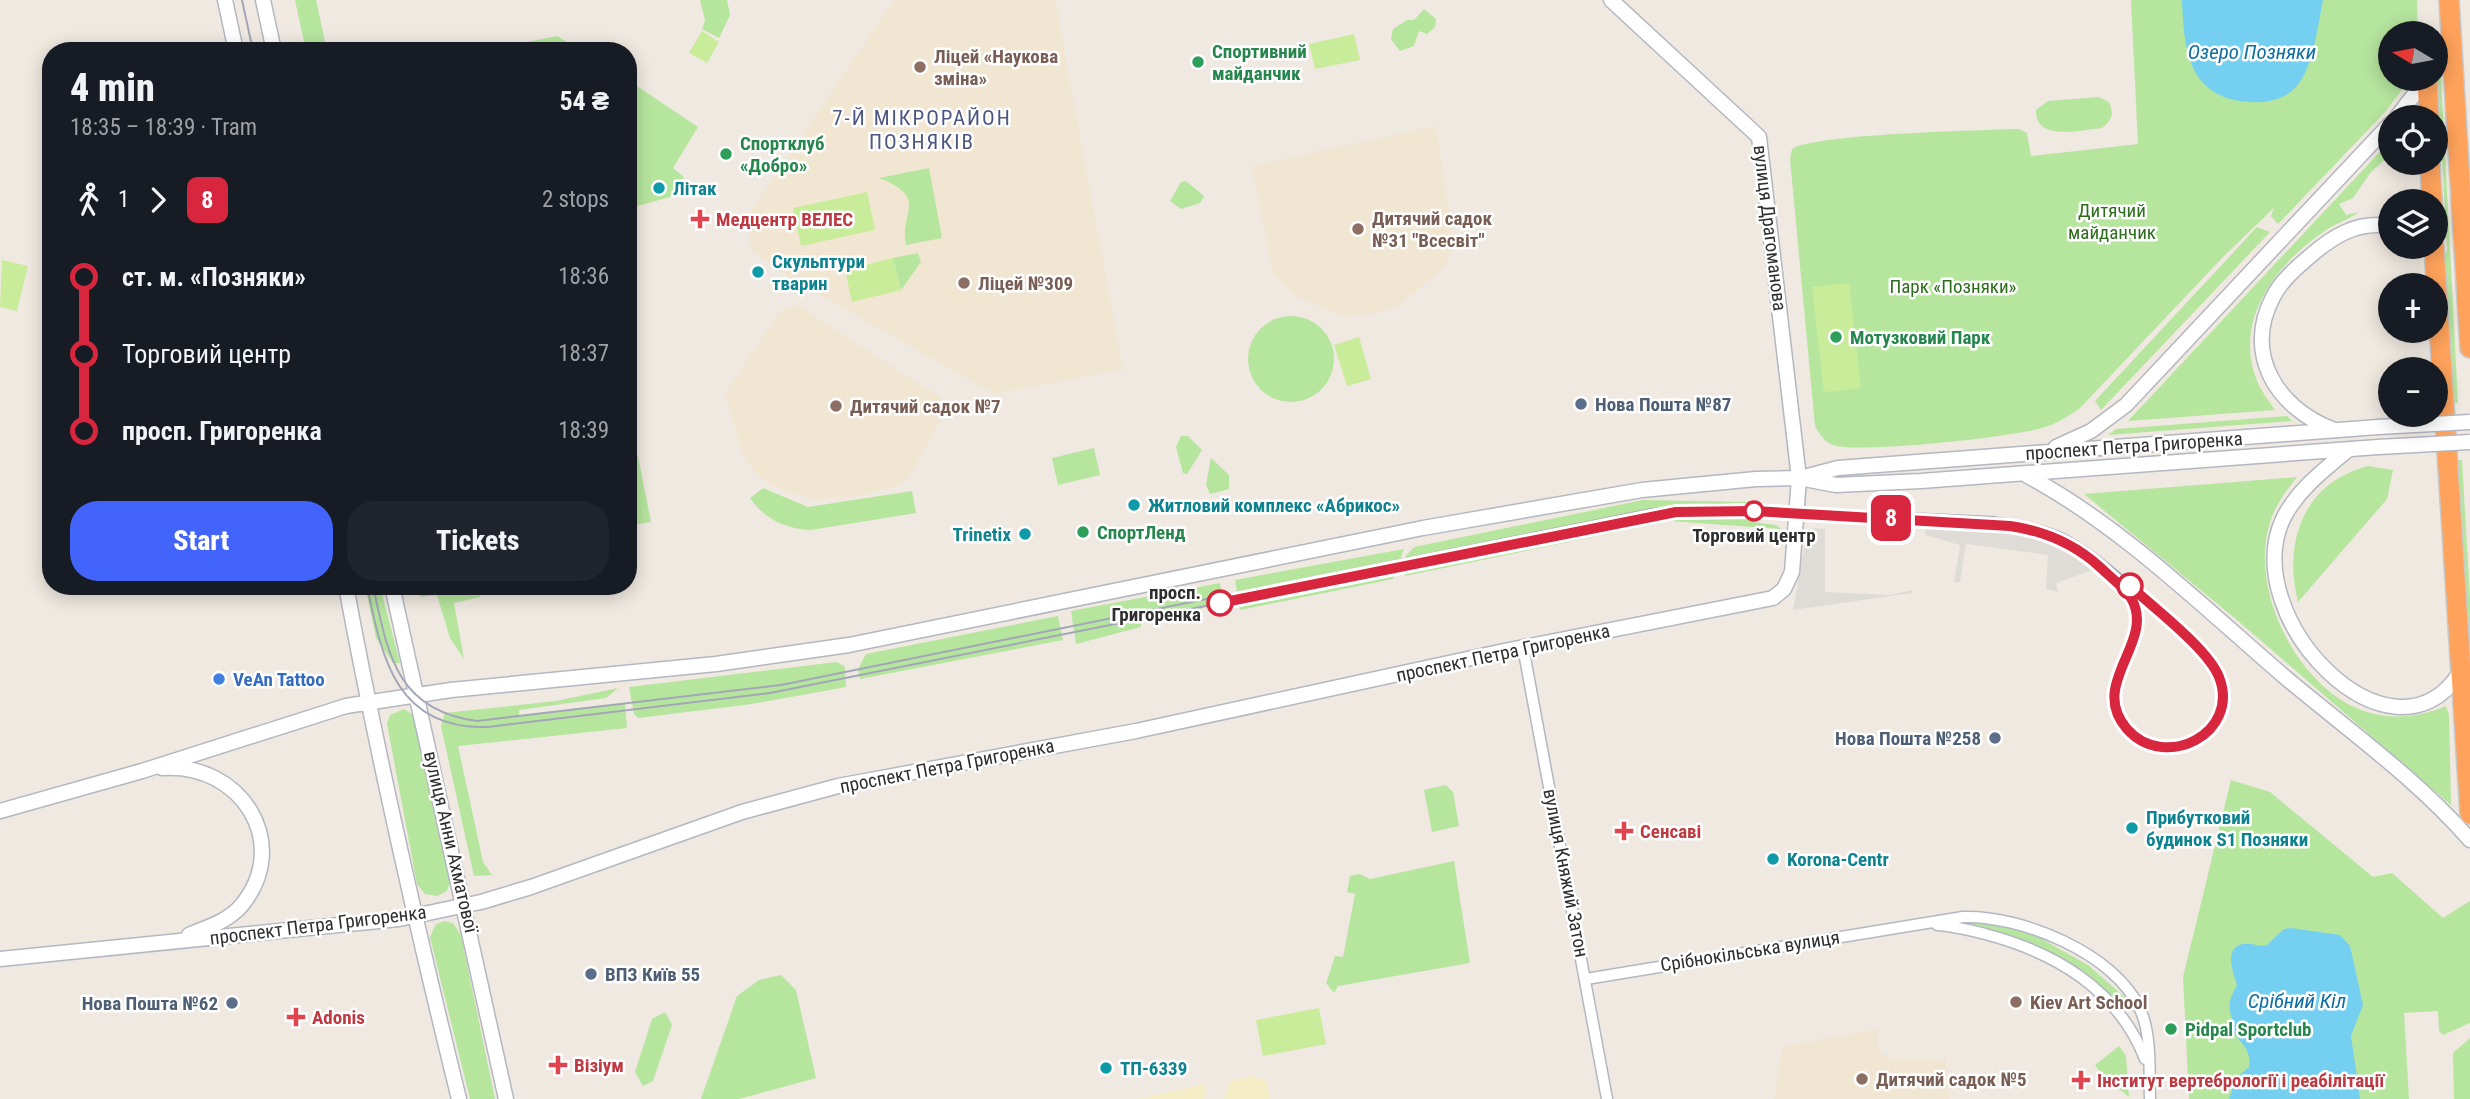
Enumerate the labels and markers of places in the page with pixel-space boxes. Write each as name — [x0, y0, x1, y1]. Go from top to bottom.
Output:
place label: Спортивний майданчик — [1212, 40, 1307, 85]
place label: Ліцей «Наукова зміна» — [934, 45, 1058, 90]
marker: Спортивний майданчик — [1190, 54, 1206, 70]
marker: Ліцей «Наукова зміна» — [912, 59, 928, 75]
place label: Спортклуб «Добро» — [740, 132, 824, 177]
marker: Спортклуб «Добро» — [718, 146, 734, 162]
place label: Літак — [673, 177, 717, 200]
marker: Літак — [651, 180, 667, 196]
place label: Дитячий садок №31 "Всесвіт" — [1372, 207, 1493, 252]
place label: Медцентр ВЕЛЕС — [716, 208, 853, 231]
marker: Медцентр ВЕЛЕС — [690, 209, 710, 229]
marker: Дитячий садок №31 "Всесвіт" — [1350, 221, 1366, 237]
place label: Скульптури тварин — [772, 250, 865, 295]
marker: Скульптури тварин — [750, 264, 766, 280]
place label: Ліцей №309 — [978, 272, 1073, 295]
marker: Ліцей №309 — [956, 275, 972, 291]
place label: Мотузковий Парк — [1850, 326, 1991, 349]
marker: Мотузковий Парк — [1828, 329, 1844, 345]
place label: Нова Пошта №87 — [1595, 393, 1731, 416]
place label: Дитячий садок №7 — [850, 395, 1001, 418]
marker: Нова Пошта №87 — [1573, 396, 1589, 412]
marker: Дитячий садок №7 — [828, 398, 844, 414]
place label: Житловий комплекс «Абрикос» — [1148, 494, 1400, 517]
marker: Житловий комплекс «Абрикос» — [1126, 497, 1142, 513]
marker: Торговий центр — [1744, 501, 1764, 521]
place label: СпортЛенд — [1097, 521, 1186, 544]
place label: Trinetix — [953, 523, 1011, 546]
marker: СпортЛенд — [1075, 524, 1091, 540]
place label: Торговий центр — [1692, 524, 1816, 547]
marker: Trinetix — [1017, 526, 1033, 542]
unlabelled marker — [2117, 573, 2143, 599]
place label: просп. Григоренка — [1112, 581, 1201, 626]
marker: просп. Григоренка — [1207, 590, 1233, 616]
place label: VeAn Tattoo — [233, 668, 325, 691]
marker: VeAn Tattoo — [211, 671, 227, 687]
place label: Нова Пошта №258 — [1835, 727, 1981, 750]
marker: Нова Пошта №258 — [1987, 730, 2003, 746]
place label: Прибутковий будинок S1 Позняки — [2146, 806, 2308, 851]
place label: Сенсаві — [1640, 820, 1701, 843]
marker: Прибутковий будинок S1 Позняки — [2124, 820, 2140, 836]
marker: Сенсаві — [1614, 821, 1634, 841]
place label: Korona-Centr — [1787, 848, 1889, 871]
marker: Korona-Centr — [1765, 851, 1781, 867]
place label: ВПЗ Київ 55 — [605, 963, 700, 986]
marker: ВПЗ Київ 55 — [583, 966, 599, 982]
place label: Kiev Art School — [2030, 991, 2148, 1014]
place label: Нова Пошта №62 — [82, 992, 218, 1015]
marker: Kiev Art School — [2008, 994, 2024, 1010]
marker: Нова Пошта №62 — [224, 995, 240, 1011]
place label: Adonis — [312, 1006, 365, 1029]
marker: Adonis — [286, 1007, 306, 1027]
place label: Pidpal Sportclub — [2185, 1018, 2312, 1041]
marker: Pidpal Sportclub — [2163, 1021, 2179, 1037]
place label: Візіум — [574, 1054, 624, 1077]
marker: Візіум — [548, 1055, 568, 1075]
place label: ТП-6339 — [1120, 1057, 1187, 1080]
marker: ТП-6339 — [1098, 1060, 1114, 1076]
place label: Дитячий садок №5 — [1876, 1068, 2027, 1091]
place label: Інститут вертебрології і реабілітації — [2097, 1069, 2386, 1092]
marker: Інститут вертебрології і реабілітації — [2071, 1070, 2091, 1090]
marker: Дитячий садок №5 — [1854, 1071, 1870, 1087]

